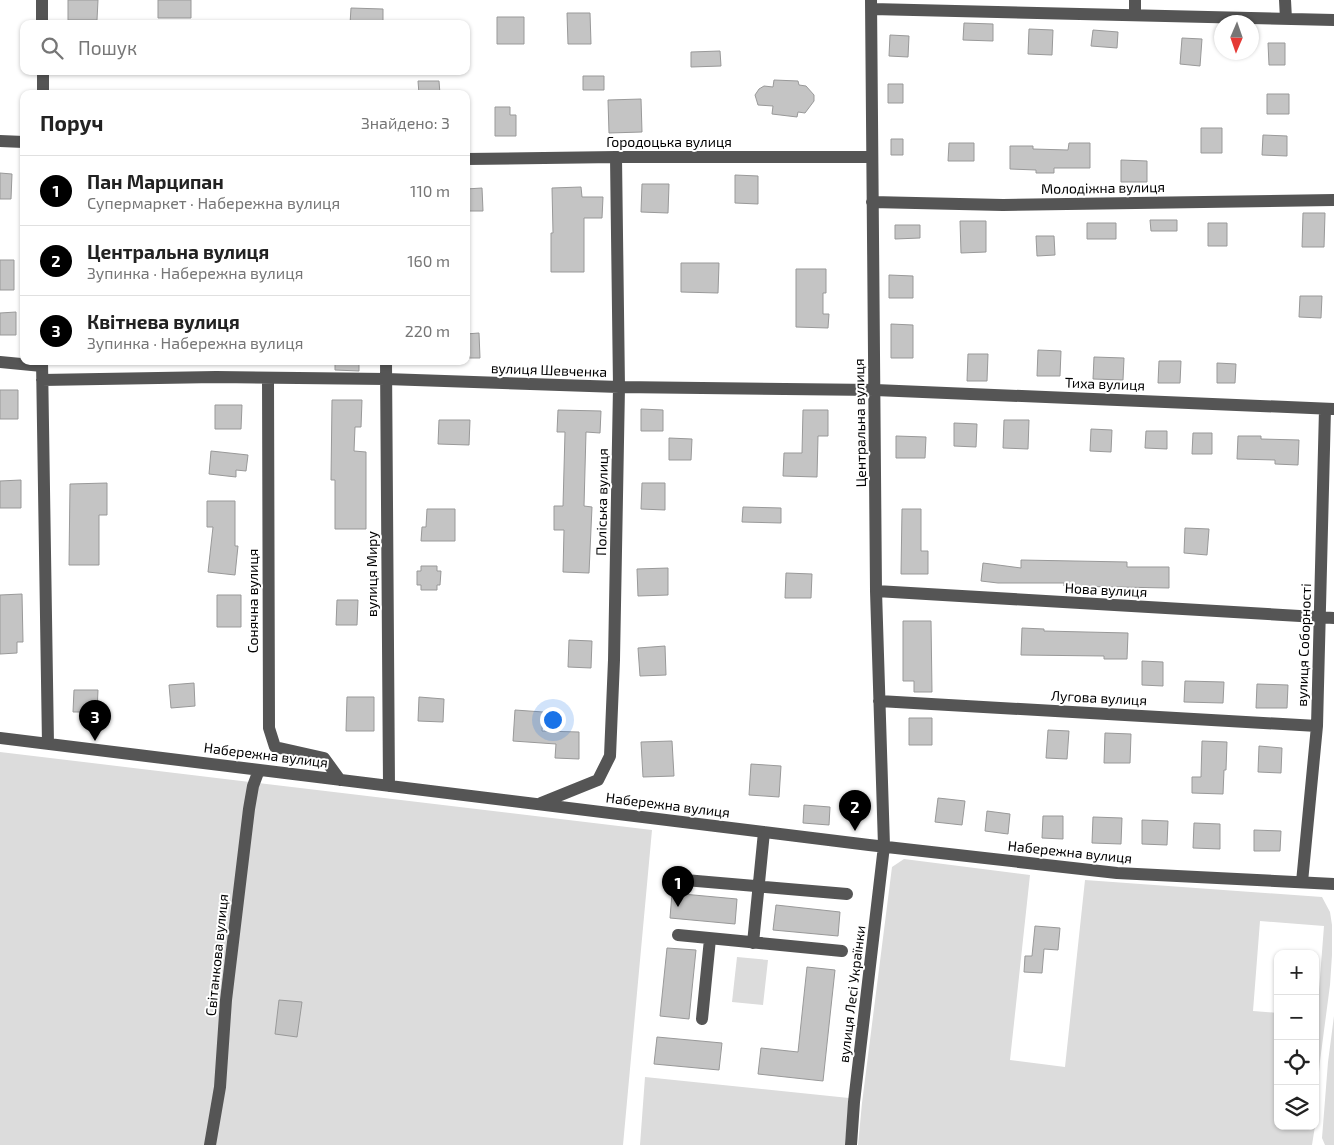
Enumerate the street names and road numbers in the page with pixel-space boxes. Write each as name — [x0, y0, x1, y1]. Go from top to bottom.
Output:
street label: Городоцька вулиця — [606, 133, 732, 150]
street label: Молодіжна вулиця — [1041, 178, 1165, 197]
street label: Центральна вулиця — [850, 358, 869, 488]
street label: вулиця Шевченка — [491, 359, 608, 380]
street label: Тиха вулиця — [1065, 374, 1145, 393]
street label: Поліська вулиця — [592, 448, 611, 556]
street label: вулиця Миру — [363, 531, 380, 617]
street label: Сонячна вулиця — [244, 549, 261, 653]
street label: Нова вулиця — [1064, 579, 1148, 600]
street label: вулиця Соборності — [1293, 583, 1314, 707]
street label: Лугова вулиця — [1051, 686, 1147, 709]
street label: Набережна вулиця — [203, 738, 329, 771]
street label: Набережна вулиця — [605, 788, 731, 821]
street label: Набережна вулиця — [1007, 837, 1133, 866]
street label: Світанкова вулиця — [202, 893, 231, 1017]
street label: вулиця Лесі Українки — [835, 924, 868, 1064]

